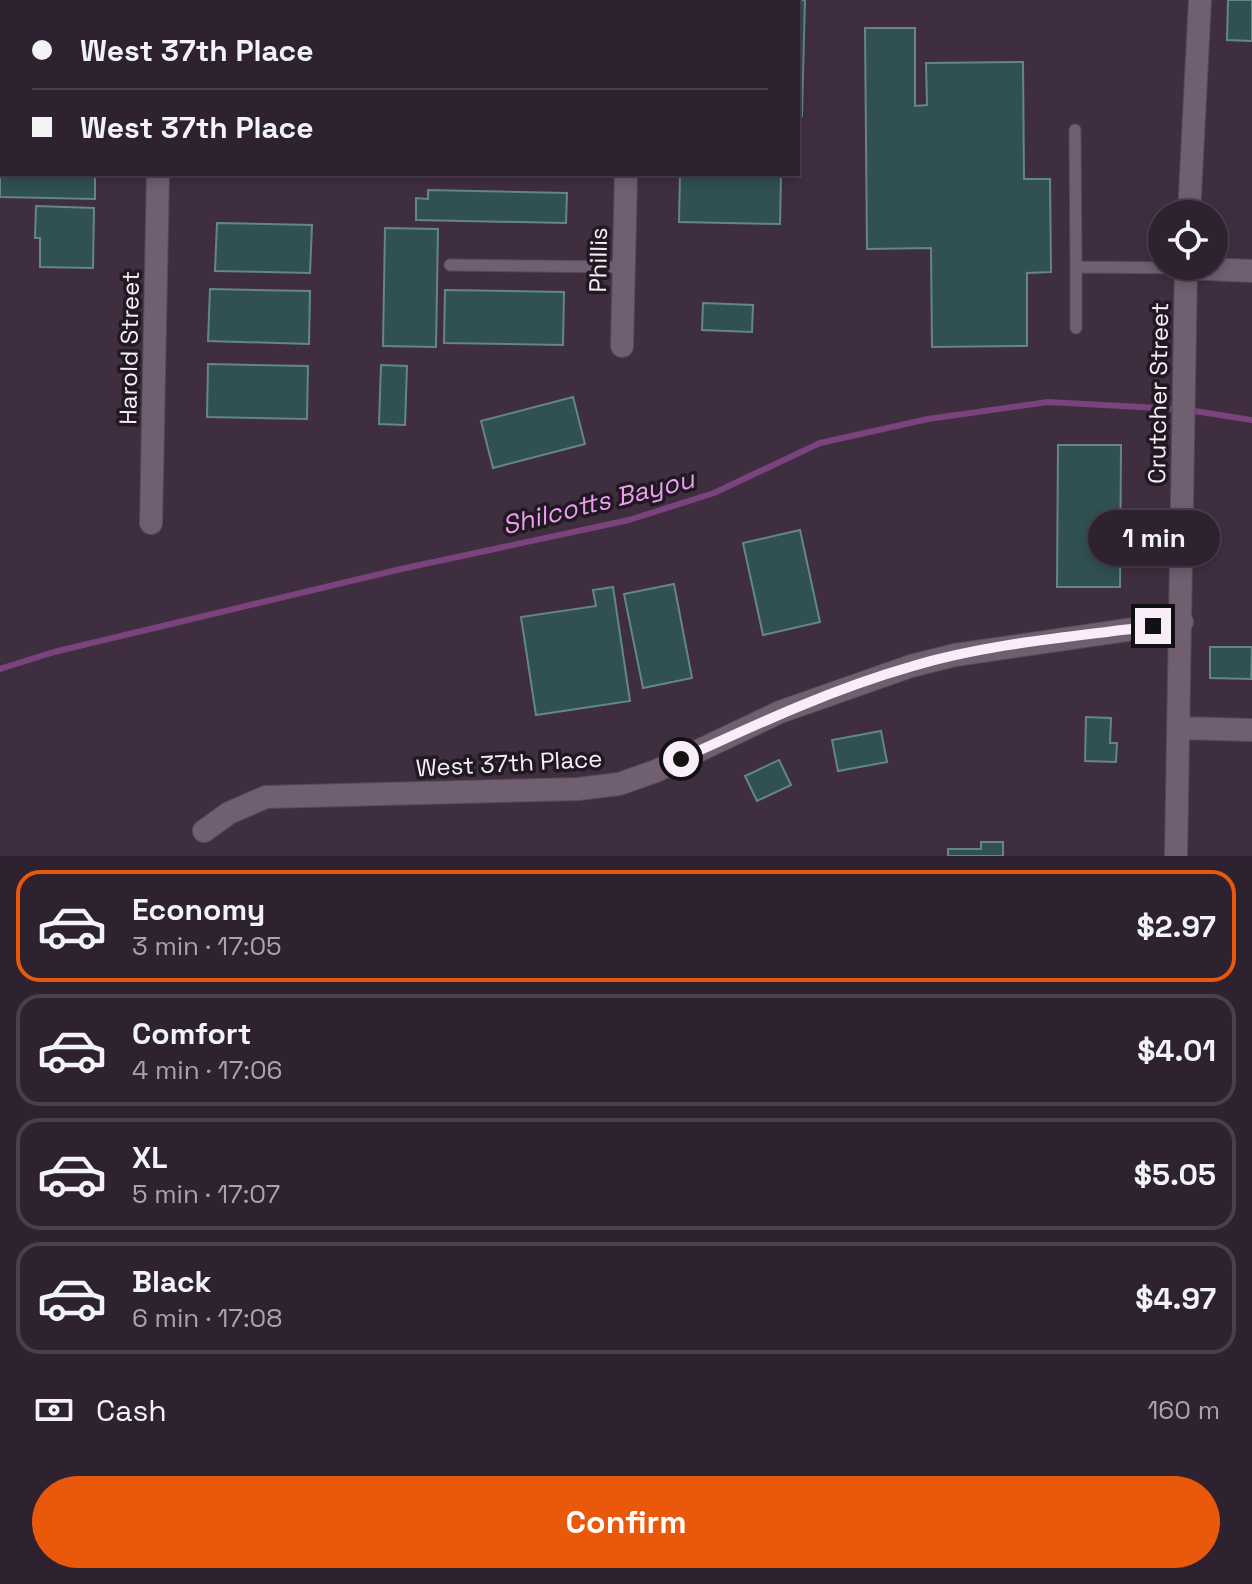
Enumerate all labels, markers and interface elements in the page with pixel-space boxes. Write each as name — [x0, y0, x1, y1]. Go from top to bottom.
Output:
text: West 37th Place — [80, 31, 313, 70]
text: West 37th Place — [80, 108, 313, 147]
map controls — [1148, 200, 1228, 280]
button: locate — [1148, 200, 1228, 280]
street label: Phillis — [582, 227, 614, 293]
street label: Harold Street — [112, 271, 146, 425]
street label: Crutcher Street — [1141, 302, 1175, 484]
water label: Shilcotts Bayou — [498, 461, 699, 542]
callout: 1 min — [1087, 510, 1219, 566]
text: 1 min — [1122, 521, 1186, 555]
route end — [1135, 608, 1171, 644]
route start — [663, 741, 699, 777]
street label: West 37th Place — [415, 743, 603, 783]
icon: car — [36, 890, 108, 962]
text: Economy — [132, 890, 265, 929]
text: $2.97 — [1137, 907, 1216, 946]
text: 3 min · 17:05 — [132, 929, 282, 963]
icon: car — [36, 1014, 108, 1086]
text: Comfort — [132, 1014, 251, 1053]
text: $4.01 — [1137, 1031, 1216, 1070]
text: 4 min · 17:06 — [132, 1053, 283, 1087]
icon: car — [36, 1138, 108, 1210]
text: XL — [132, 1138, 168, 1177]
text: $5.05 — [1134, 1155, 1216, 1194]
text: 5 min · 17:07 — [132, 1177, 280, 1211]
icon: car — [36, 1262, 108, 1334]
text: Black — [132, 1262, 211, 1301]
text: $4.97 — [1135, 1279, 1216, 1318]
text: 6 min · 17:08 — [132, 1301, 282, 1335]
icon: cash — [32, 1388, 76, 1432]
text: Cash — [96, 1391, 167, 1430]
text: 160 m — [1148, 1393, 1220, 1427]
button: Confirm — [32, 1476, 1220, 1568]

